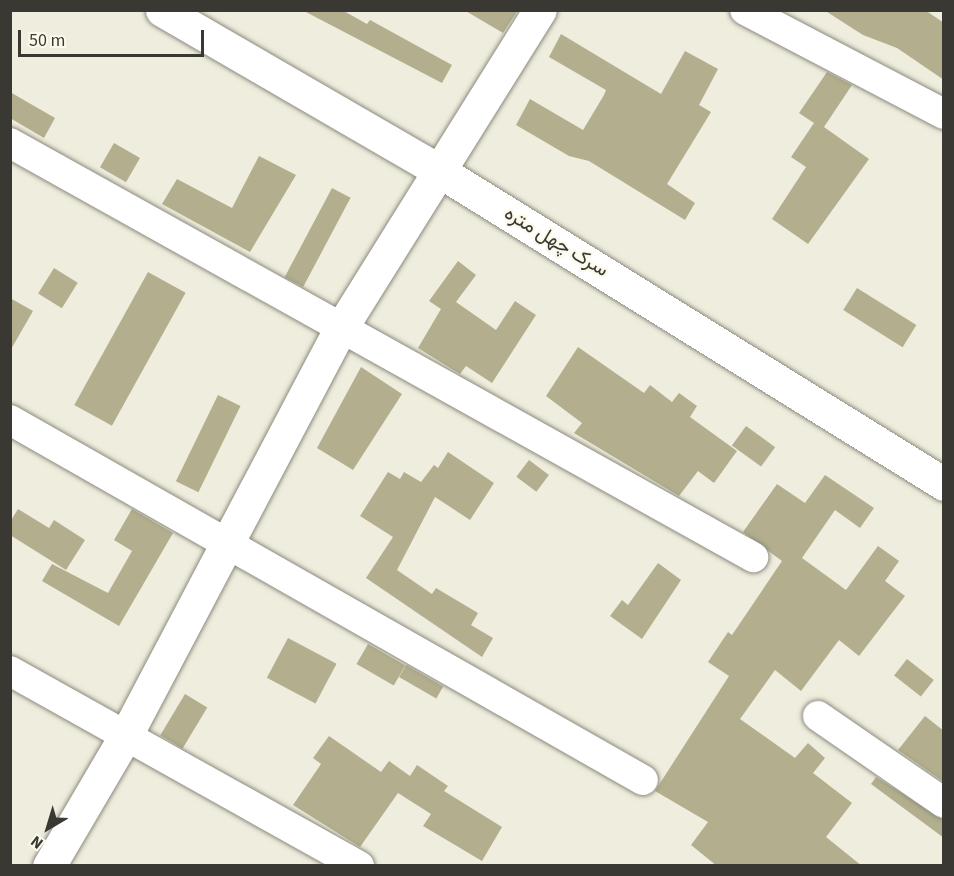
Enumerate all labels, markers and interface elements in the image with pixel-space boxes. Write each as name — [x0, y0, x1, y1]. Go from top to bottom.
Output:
scale bar — [21, 18, 207, 56]
text: 50 m — [29, 28, 65, 53]
street label: سرک چهل متره — [500, 202, 612, 282]
north arrow — [18, 798, 78, 858]
text: N — [26, 830, 48, 854]

